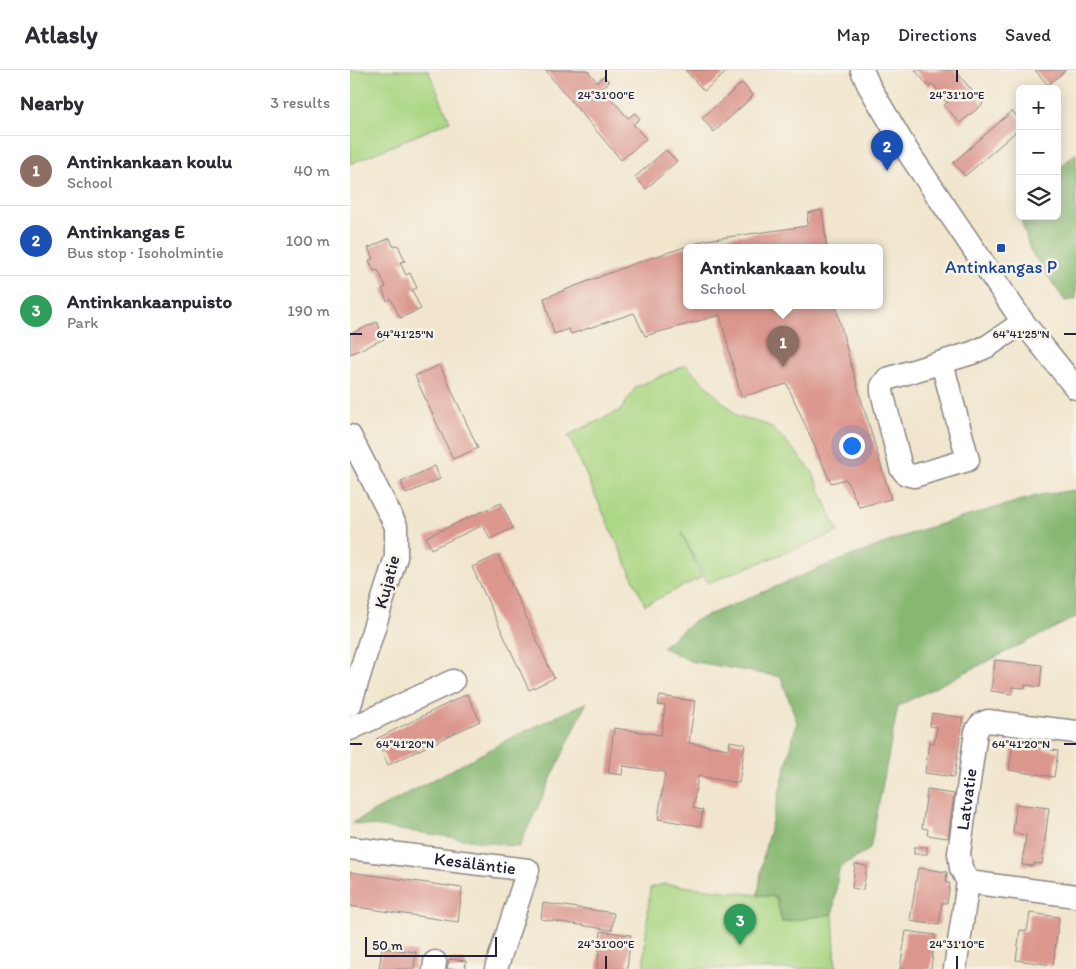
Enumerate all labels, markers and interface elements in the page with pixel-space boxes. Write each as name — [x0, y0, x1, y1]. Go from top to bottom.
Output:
text: Atlasly — [25, 20, 98, 49]
text: Map — [837, 24, 870, 46]
text: Directions — [898, 24, 977, 46]
text: Saved — [1005, 24, 1051, 46]
map controls — [1016, 85, 1061, 220]
button: + — [1016, 85, 1061, 130]
text: 24°31'00"E — [577, 88, 635, 102]
text: 24°31'10"E — [929, 88, 985, 102]
text: Nearby — [20, 90, 84, 115]
text: 3 results — [270, 93, 330, 112]
pin: 2 — [871, 130, 903, 171]
button: − — [1016, 130, 1061, 175]
text: Antinkankaan koulu — [67, 150, 232, 173]
text: 1 — [32, 161, 40, 180]
text: 40 m — [293, 161, 330, 180]
text: School — [67, 173, 113, 192]
button: layers — [1016, 175, 1061, 220]
text: Antinkangas E — [67, 220, 185, 243]
text: 2 — [32, 231, 40, 250]
text: 100 m — [286, 231, 330, 250]
marker: Antinkangas P — [995, 242, 1007, 254]
text: Bus stop · Isoholmintie — [67, 243, 224, 262]
popup — [683, 244, 883, 309]
text: Antinkankaan koulu — [700, 256, 866, 279]
place label: Antinkangas P — [945, 256, 1057, 278]
text: School — [700, 279, 746, 298]
text: Antinkankaanpuisto — [67, 290, 232, 313]
text: 3 — [32, 301, 40, 320]
text: 190 m — [287, 301, 330, 320]
text: Park — [67, 313, 98, 332]
pin: 1 — [767, 326, 799, 367]
text: 64°41'25"N — [376, 327, 434, 341]
text: 64°41'25"N — [992, 327, 1050, 341]
your location — [839, 433, 865, 459]
street label: Kujatie — [369, 553, 405, 611]
text: 64°41'20"N — [376, 737, 434, 751]
text: 64°41'20"N — [992, 737, 1050, 751]
street label: Latvatie — [951, 767, 982, 832]
street label: Kesäläntie — [433, 848, 517, 879]
pin: 3 — [724, 904, 756, 945]
scale bar — [365, 934, 498, 957]
text: 50 m — [372, 937, 403, 954]
text: 24°31'00"E — [577, 937, 635, 951]
text: 24°31'10"E — [929, 937, 985, 951]

